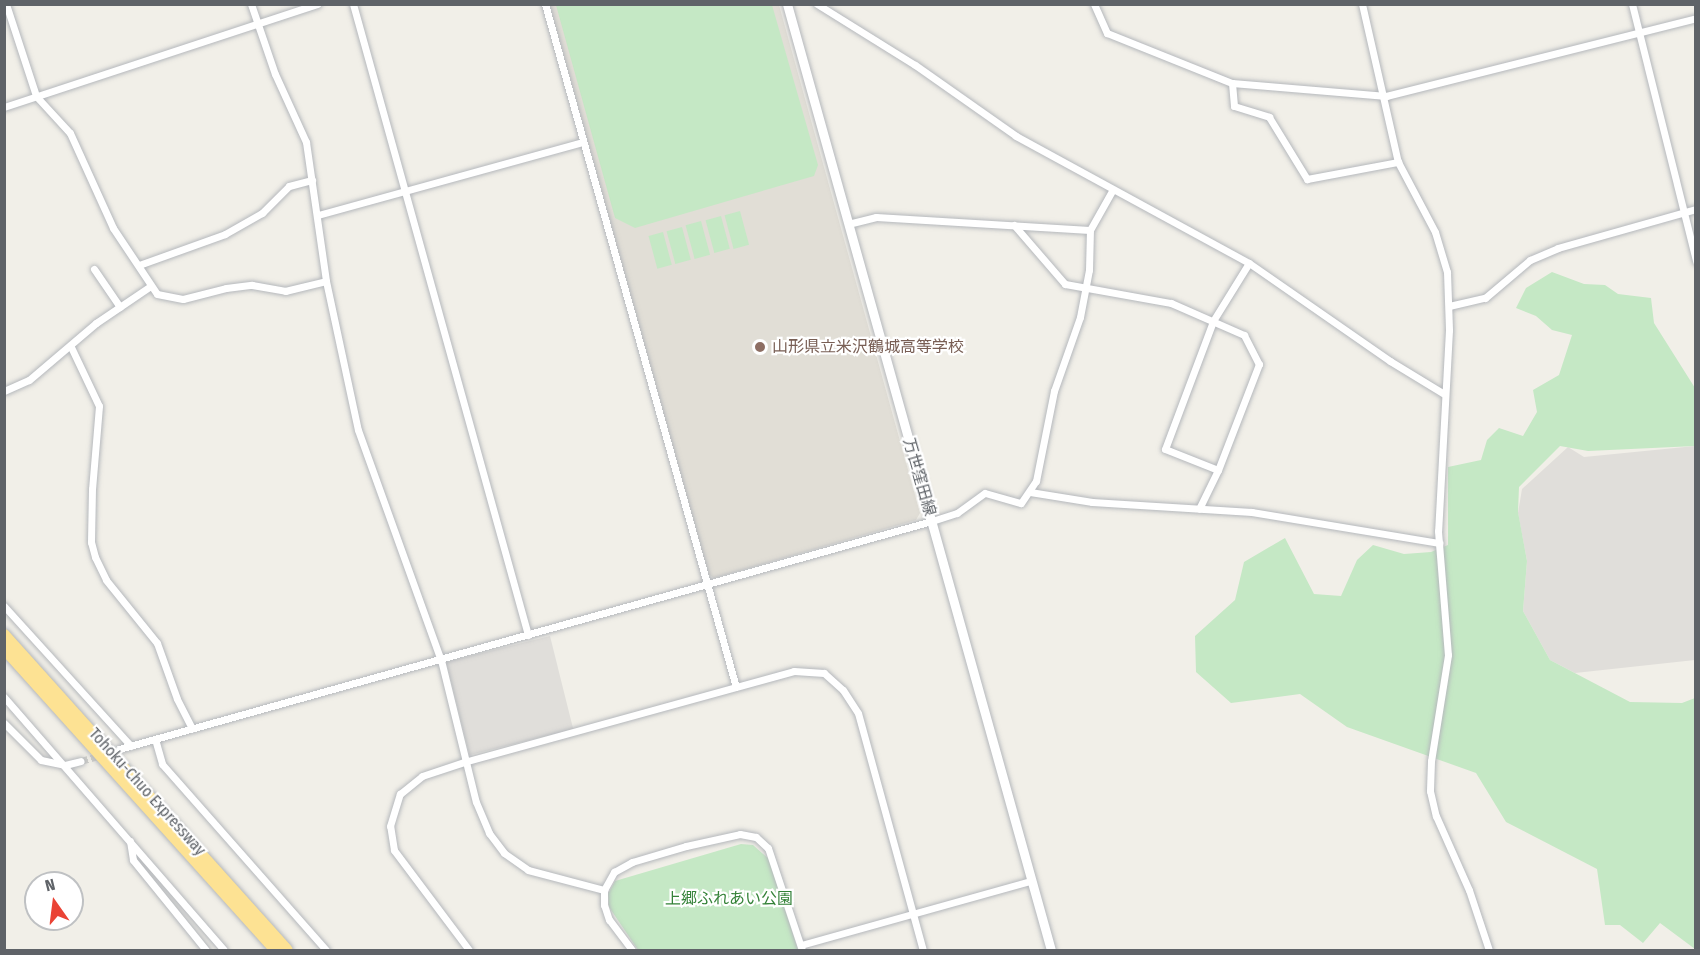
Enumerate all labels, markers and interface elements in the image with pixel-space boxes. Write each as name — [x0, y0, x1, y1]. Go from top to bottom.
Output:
place label: 山形県立米沢鶴城高等学校 — [772, 337, 964, 357]
marker: 山形県立米沢鶴城高等学校 — [753, 340, 767, 354]
street label: 万世窪田線 — [899, 436, 939, 518]
street label: Tohoku-Chuo Expressway — [85, 724, 209, 860]
north arrow — [24, 871, 84, 931]
text: N — [43, 875, 57, 895]
park label: 上郷ふれあい公園 — [665, 889, 793, 909]

